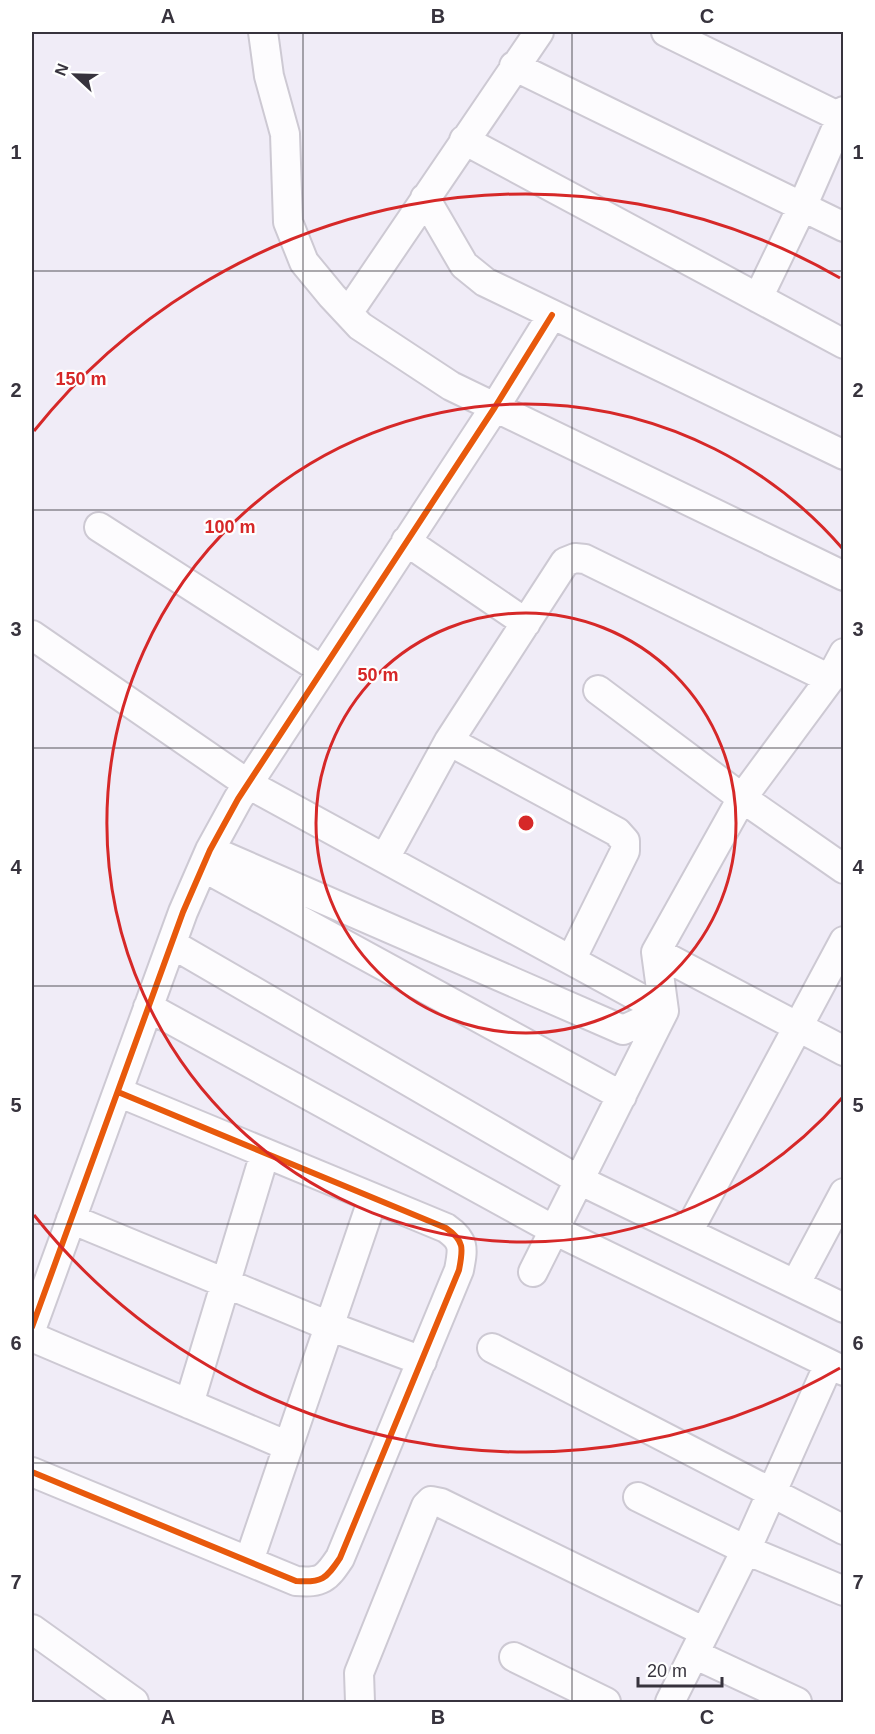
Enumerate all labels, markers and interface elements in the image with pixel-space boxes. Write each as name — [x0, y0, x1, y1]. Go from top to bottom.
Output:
text: A — [161, 5, 175, 27]
text: B — [431, 5, 445, 27]
text: C — [700, 5, 714, 27]
north arrow — [45, 45, 105, 105]
text: N — [52, 61, 72, 78]
text: 1 — [10, 141, 22, 163]
text: 1 — [852, 141, 864, 163]
text: 150 m — [55, 369, 107, 389]
text: 2 — [10, 379, 22, 401]
text: 2 — [852, 379, 864, 401]
text: 100 m — [204, 517, 256, 537]
text: 3 — [10, 618, 22, 640]
text: 3 — [852, 618, 864, 640]
text: 50 m — [357, 665, 399, 685]
centre of rings — [516, 813, 536, 833]
text: 4 — [10, 856, 22, 878]
text: 4 — [852, 856, 864, 878]
text: 5 — [10, 1094, 22, 1116]
text: 5 — [852, 1094, 864, 1116]
text: 6 — [10, 1332, 22, 1354]
text: 6 — [852, 1332, 864, 1354]
text: 7 — [10, 1571, 22, 1593]
text: 7 — [852, 1571, 864, 1593]
scale bar — [638, 1650, 722, 1688]
text: 20 m — [647, 1661, 687, 1681]
text: A — [161, 1706, 175, 1728]
text: B — [431, 1706, 445, 1728]
text: C — [700, 1706, 714, 1728]

